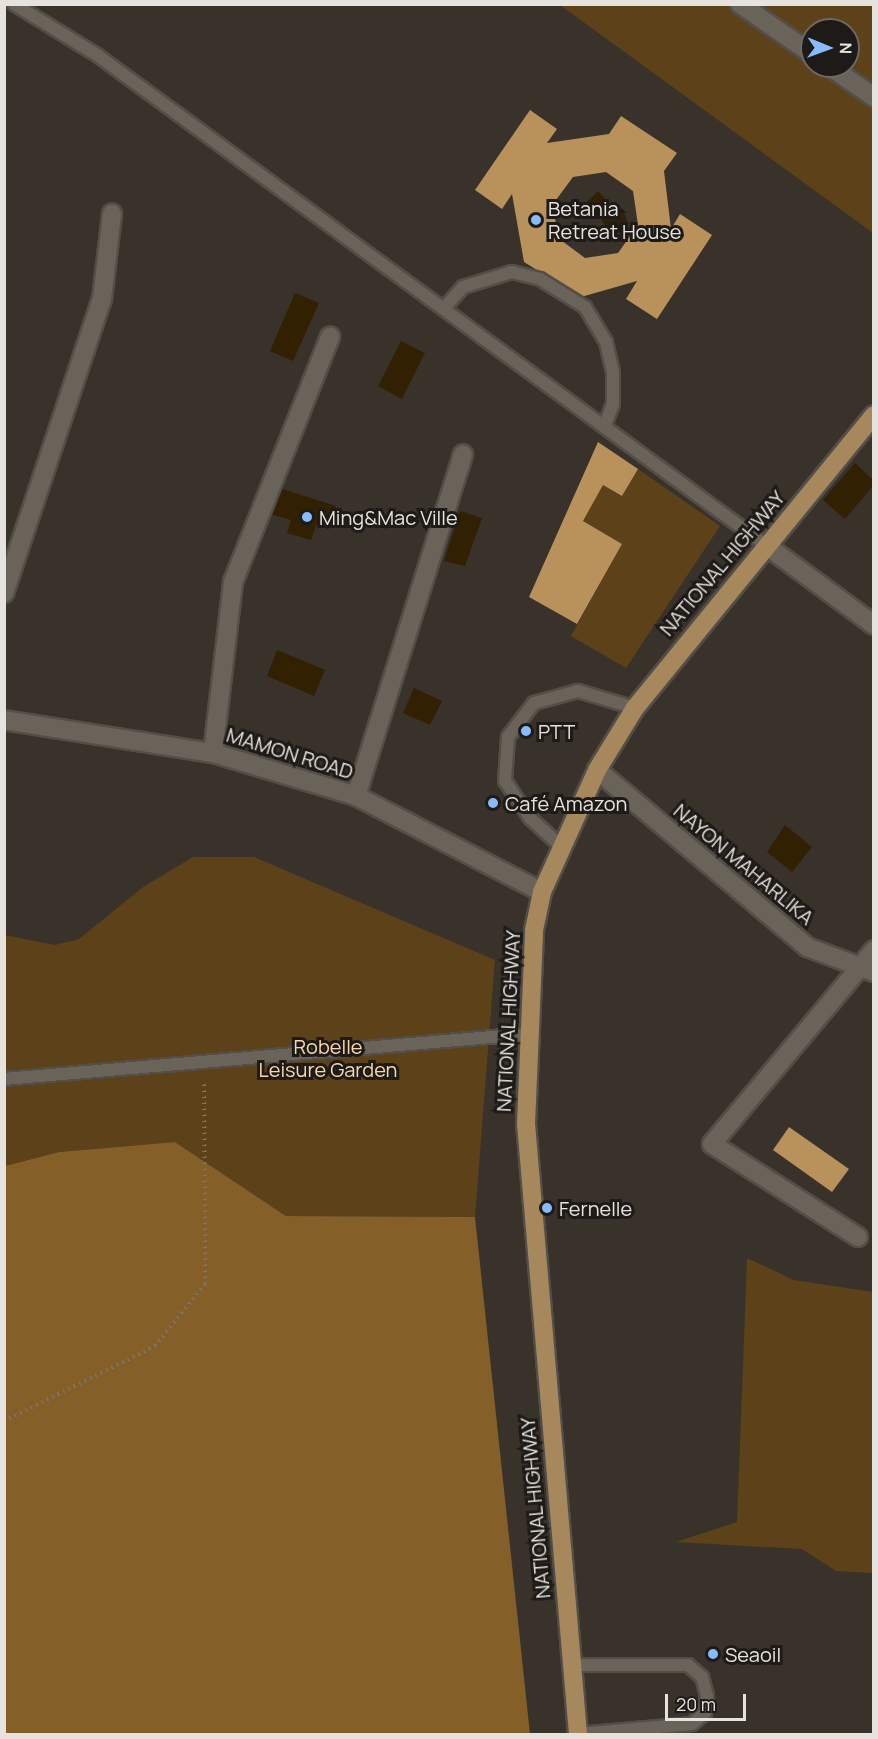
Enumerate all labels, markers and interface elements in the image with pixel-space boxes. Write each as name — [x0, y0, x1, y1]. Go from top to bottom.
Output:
north arrow — [800, 18, 860, 78]
text: N — [835, 42, 857, 54]
place label: Betania Retreat House — [548, 196, 682, 243]
marker: Betania Retreat House — [529, 213, 543, 227]
street label: NATIONAL HIGHWAY — [654, 485, 790, 641]
place label: Ming&Mac Ville — [319, 505, 458, 529]
marker: Ming&Mac Ville — [300, 510, 314, 524]
place label: PTT — [538, 719, 575, 743]
street label: MAMON ROAD — [224, 722, 356, 784]
marker: PTT — [519, 724, 533, 738]
place label: Café Amazon — [505, 791, 627, 815]
marker: Café Amazon — [486, 796, 500, 810]
street label: NAYON MAHARLIKA — [669, 798, 819, 930]
street label: NATIONAL HIGHWAY — [491, 929, 525, 1113]
park label: Robelle Leisure Garden — [259, 1034, 397, 1081]
place label: Fernelle — [559, 1196, 632, 1220]
marker: Fernelle — [540, 1201, 554, 1215]
street label: NATIONAL HIGHWAY — [515, 1416, 555, 1600]
place label: Seaoil — [725, 1642, 781, 1666]
marker: Seaoil — [706, 1647, 720, 1661]
scale bar — [668, 1682, 749, 1720]
text: 20 m — [676, 1692, 716, 1716]

